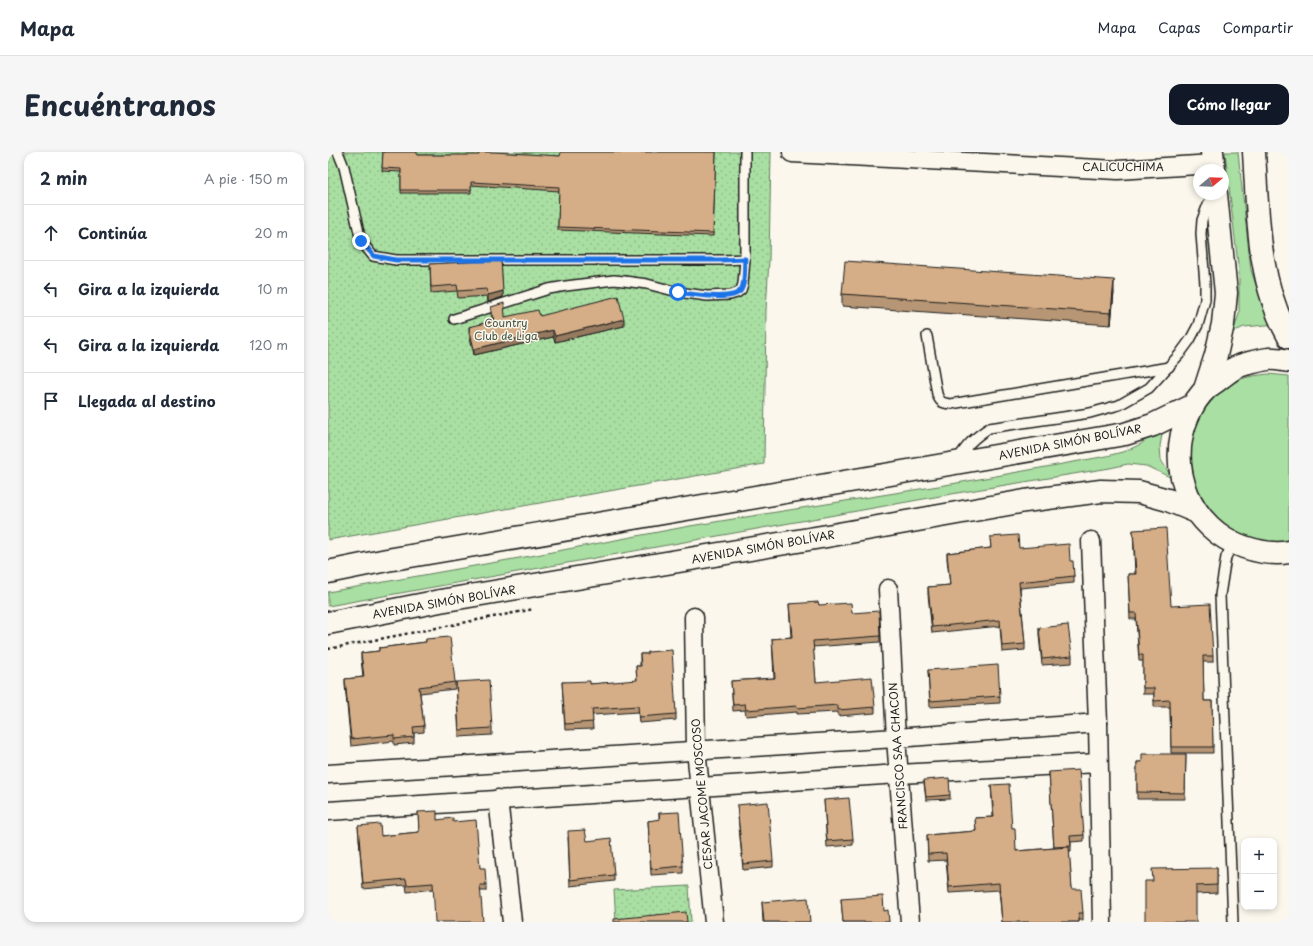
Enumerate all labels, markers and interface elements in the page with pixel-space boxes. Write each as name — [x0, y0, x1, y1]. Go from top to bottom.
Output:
text: Mapa — [20, 14, 75, 42]
text: Mapa — [1098, 17, 1136, 38]
text: Capas — [1158, 17, 1200, 38]
text: Compartir — [1222, 17, 1293, 38]
text: Encuéntranos — [24, 83, 216, 126]
button: Cómo llegar — [1169, 84, 1289, 125]
street label: CALICUCHIMA — [1082, 158, 1164, 175]
north arrow — [1193, 164, 1229, 200]
text: 2 min — [40, 165, 87, 191]
text: A pie · 150 m — [204, 169, 288, 188]
text: Continúa — [78, 221, 147, 244]
icon: ahead — [40, 222, 62, 244]
text: 20 m — [254, 223, 288, 242]
route end — [352, 232, 370, 250]
text: Gira a la izquierda — [78, 277, 219, 300]
icon: left — [40, 278, 62, 300]
text: 10 m — [258, 279, 288, 298]
route start — [669, 283, 687, 301]
park label: Country Club de Liga — [474, 314, 538, 344]
text: Gira a la izquierda — [78, 333, 219, 356]
icon: left — [40, 334, 62, 356]
text: 120 m — [249, 335, 288, 354]
text: Llegada al destino — [78, 389, 216, 412]
icon: arrive — [40, 390, 62, 412]
street label: AVENIDA SIMÓN BOLÍVAR — [997, 419, 1143, 464]
street label: AVENIDA SIMÓN BOLÍVAR — [690, 526, 836, 567]
street label: AVENIDA SIMÓN BOLÍVAR — [371, 581, 517, 622]
street label: FRANCISCO SAA CHACON — [884, 682, 911, 830]
street label: CESAR JACOME MOSCOSO — [686, 718, 717, 870]
map controls — [1241, 838, 1277, 910]
button: + — [1241, 838, 1277, 874]
button: − — [1241, 874, 1277, 910]

